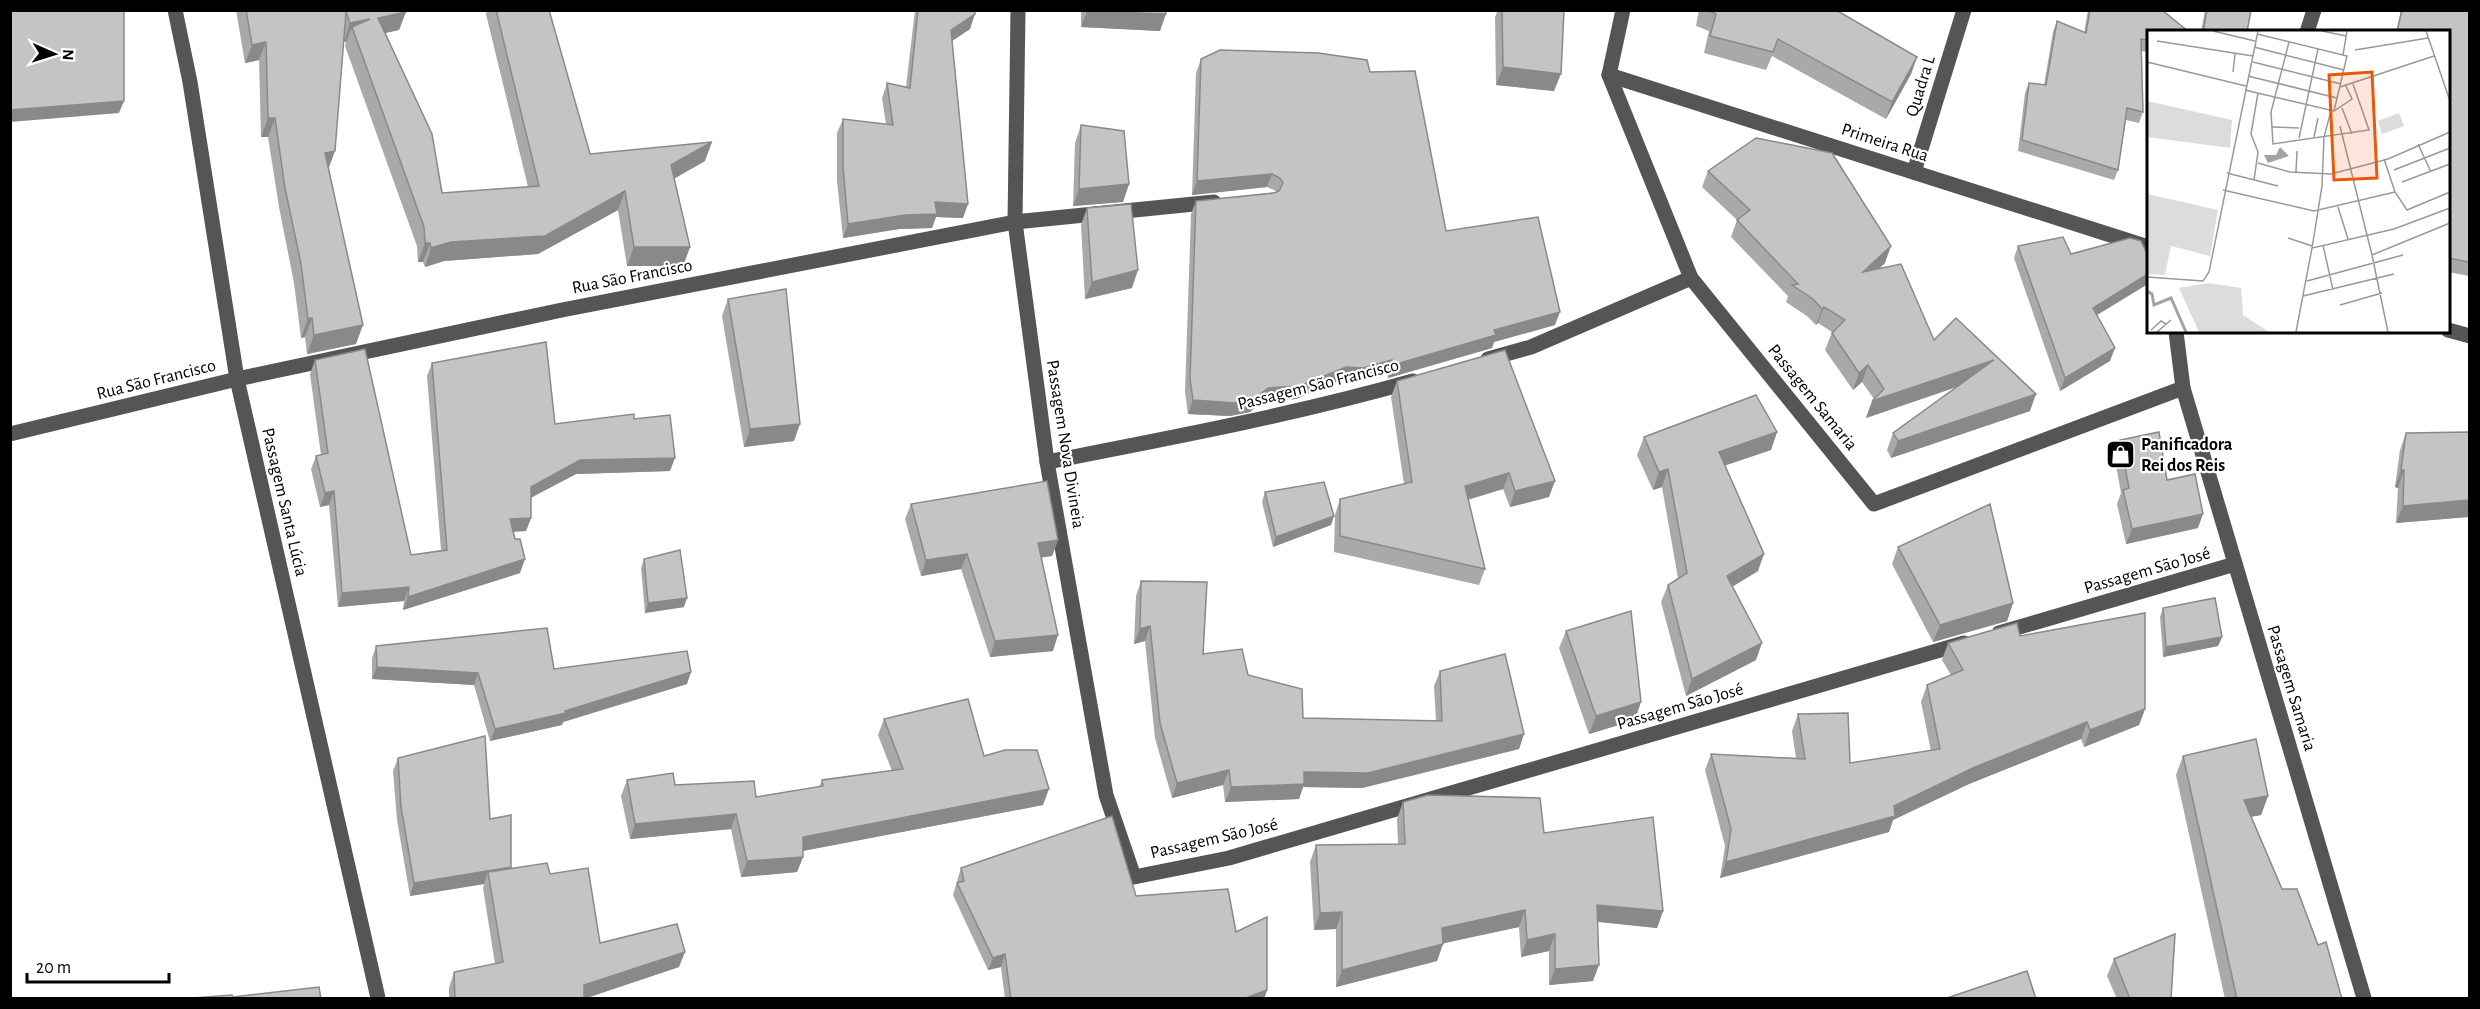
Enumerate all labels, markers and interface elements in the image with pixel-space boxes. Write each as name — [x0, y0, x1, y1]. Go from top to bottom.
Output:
north arrow — [24, 24, 84, 84]
inset map — [2147, 30, 2450, 333]
text: N — [60, 49, 76, 61]
street label: Quadra L — [1903, 53, 1939, 119]
street label: Primeira Rua — [1839, 120, 1930, 165]
street label: Rua São Francisco — [570, 256, 694, 297]
street label: Passagem Samaria — [1764, 341, 1860, 454]
street label: Rua São Francisco — [95, 356, 218, 403]
street label: Passagem São Francisco — [1236, 356, 1401, 414]
street label: Passagem Nova Divineia — [1043, 358, 1087, 530]
street label: Passagem Santa Lúcia — [258, 426, 310, 578]
place label: Panificadora Rei dos Reis — [2141, 436, 2233, 475]
shop icon: Panificadora Rei dos Reis — [2104, 438, 2136, 470]
street label: Passagem São José — [2082, 544, 2213, 598]
street label: Passagem Samaria — [2263, 623, 2319, 753]
street label: Passagem São José — [1615, 680, 1746, 734]
street label: Passagem São José — [1149, 816, 1280, 862]
scale bar — [27, 946, 170, 984]
text: 20 m — [36, 959, 71, 977]

